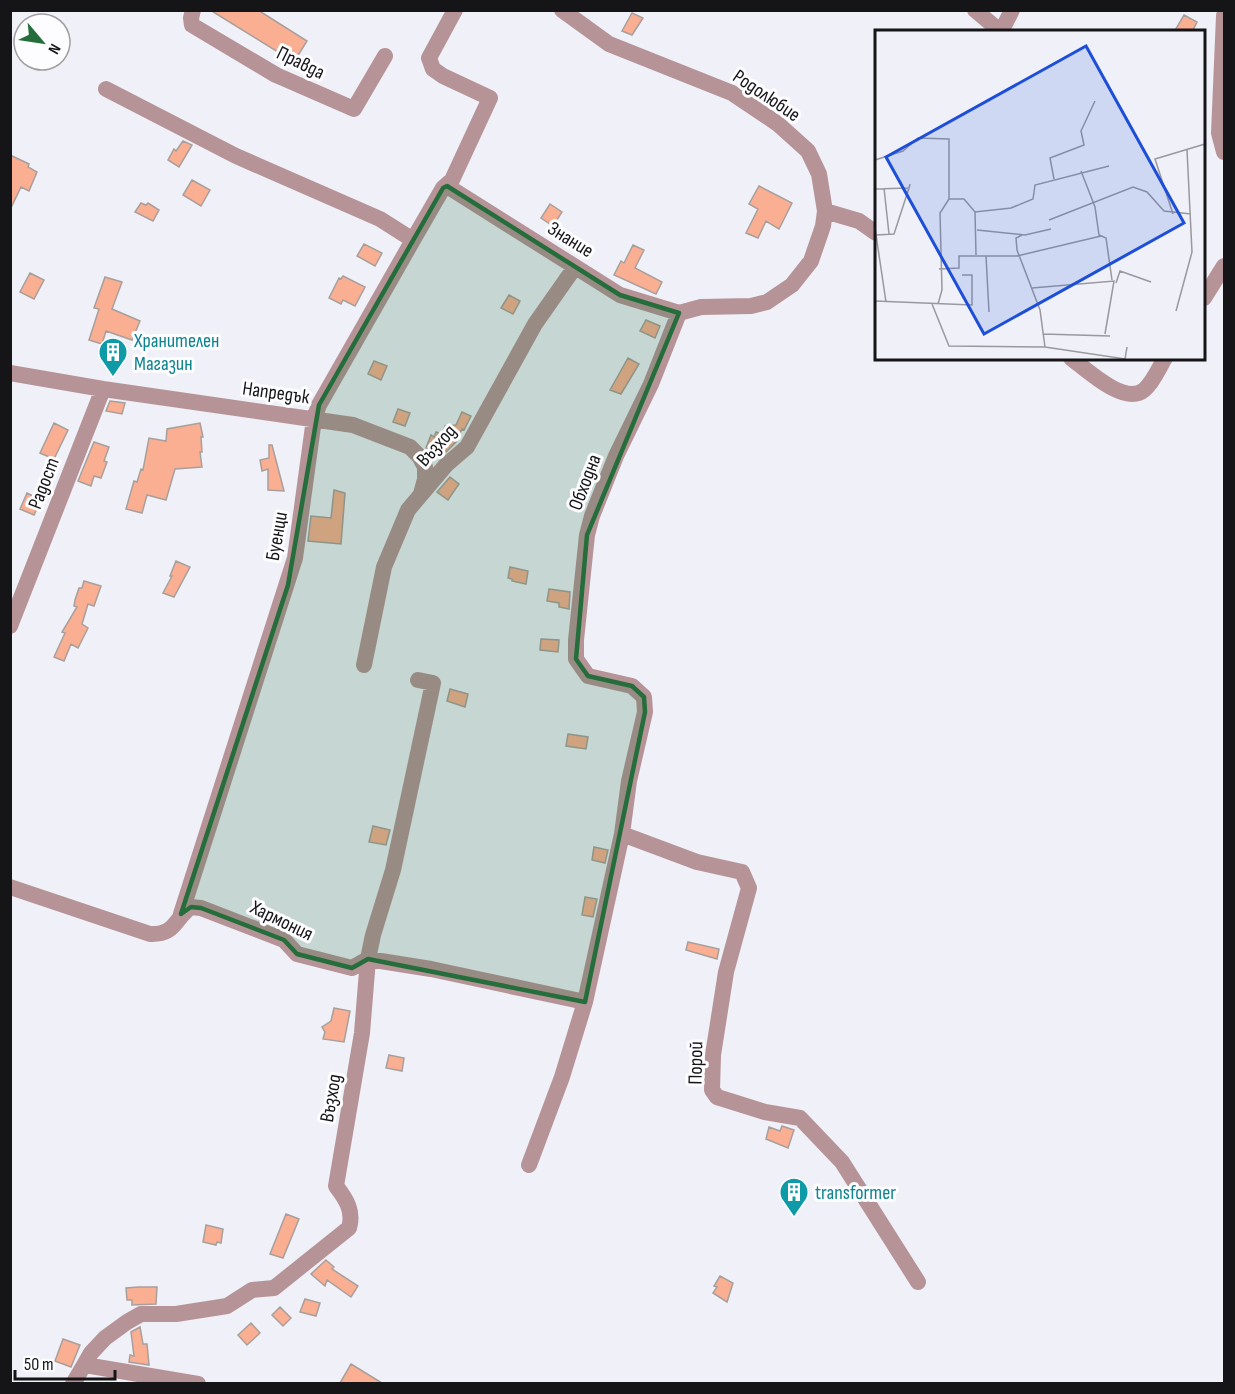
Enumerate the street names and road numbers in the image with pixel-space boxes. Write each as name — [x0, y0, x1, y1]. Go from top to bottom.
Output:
street label: Правда — [273, 41, 328, 85]
street label: Родолюбие — [728, 65, 805, 127]
street label: Знание — [543, 217, 598, 263]
street label: Напредък — [241, 376, 311, 410]
street label: Възход — [412, 420, 462, 472]
street label: Обходна — [563, 451, 607, 514]
street label: Радост — [23, 454, 65, 512]
street label: Буенци — [261, 510, 293, 563]
street label: Хармония — [245, 895, 317, 946]
street label: Порой — [684, 1041, 708, 1085]
street label: Възход — [315, 1072, 347, 1124]

